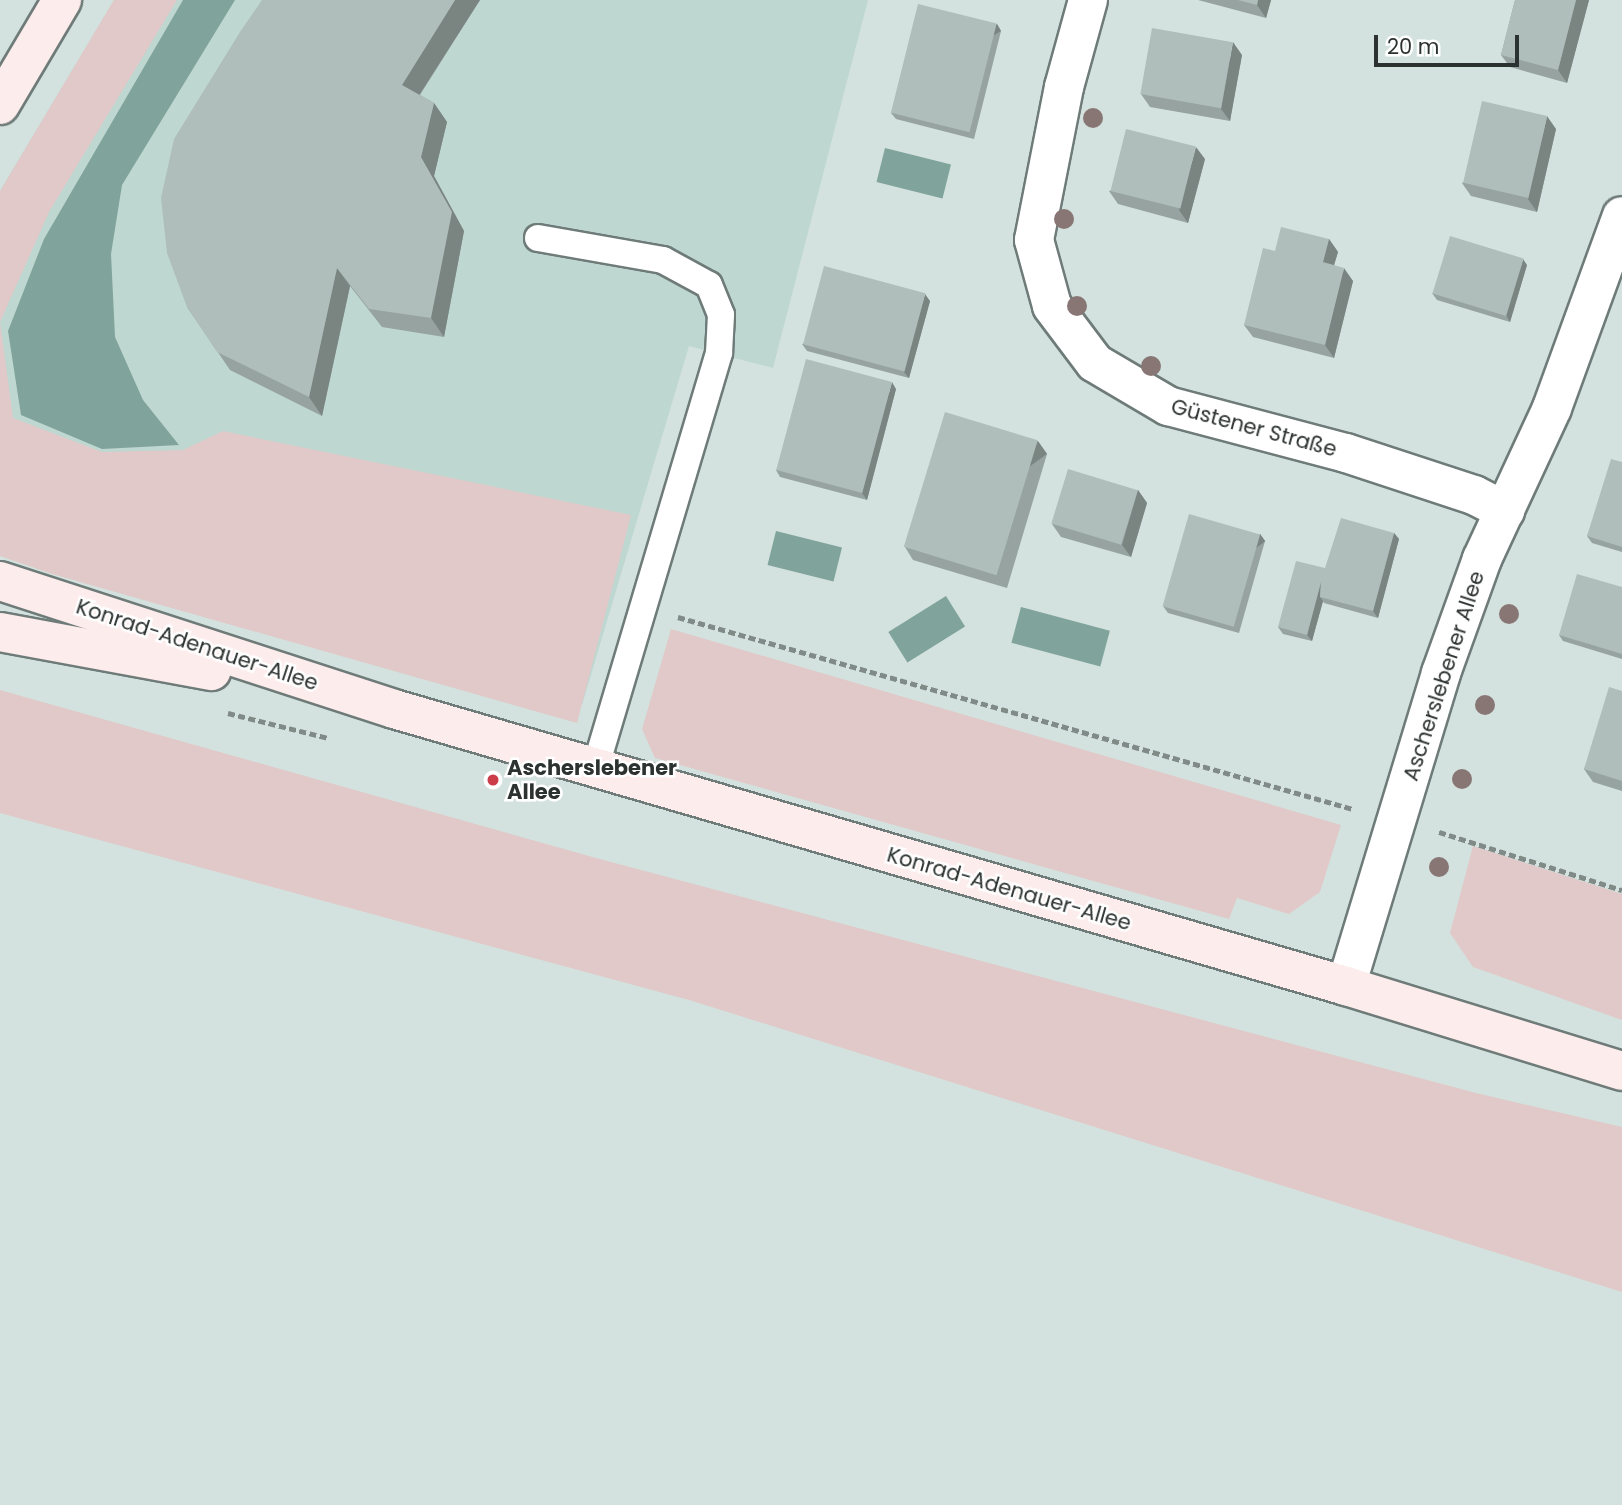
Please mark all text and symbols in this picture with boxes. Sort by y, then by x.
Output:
scale bar [1377,21,1522,65]
text: 20 m [1387,32,1440,61]
street label: Güstener Straße [1168,394,1340,462]
street label: Ascherslebener Allee [1398,568,1490,784]
street label: Konrad-Adenauer-Allee [73,594,321,696]
place label: Ascherslebener Allee [507,755,677,805]
marker: Ascherslebener Allee [485,772,501,788]
street label: Konrad-Adenauer-Allee [884,842,1134,936]

